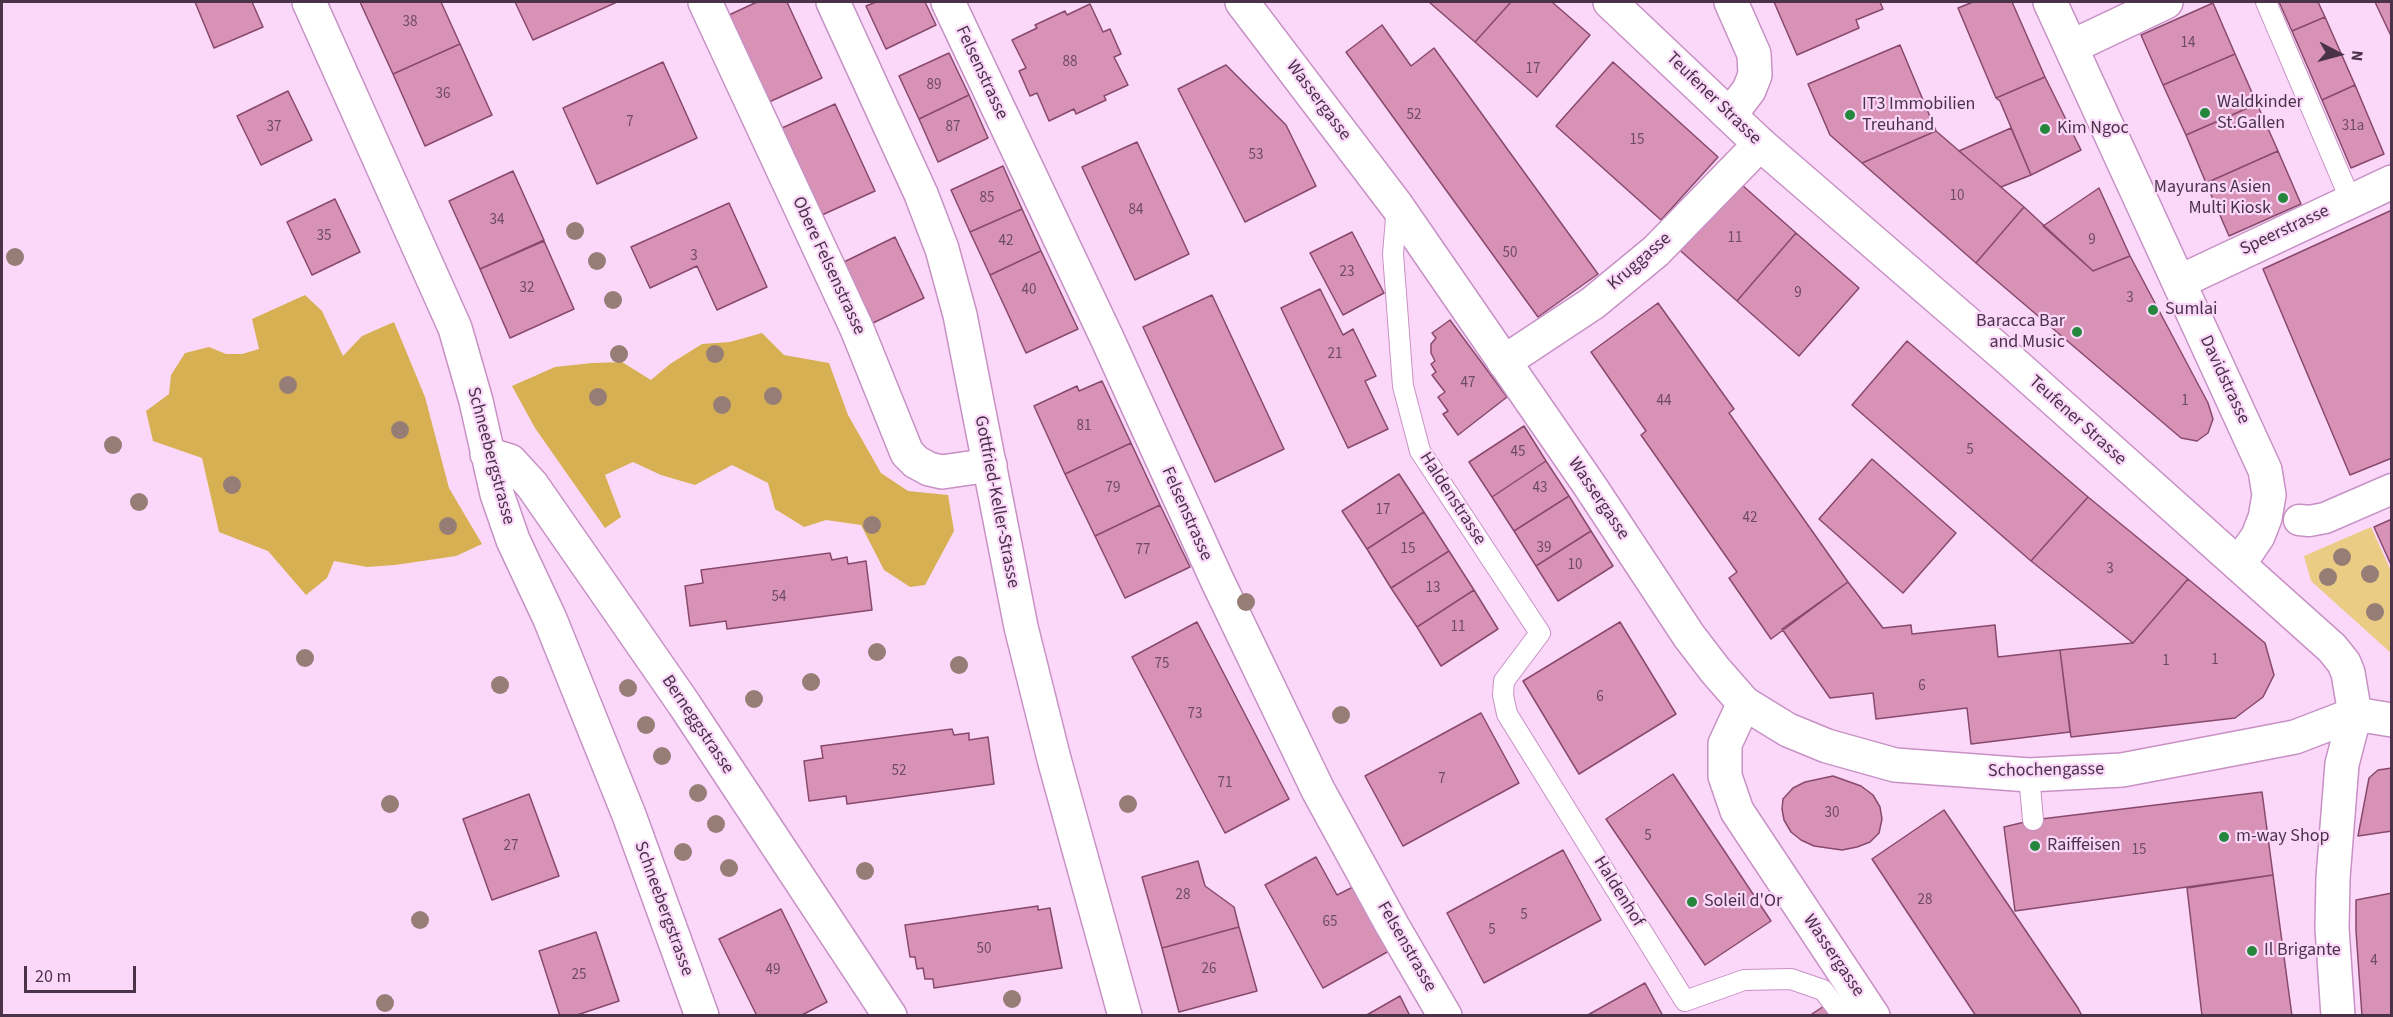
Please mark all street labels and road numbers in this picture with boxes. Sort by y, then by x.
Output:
street label: Felsenstrasse [950,23,1012,123]
street label: Teufener Strasse [1661,48,1765,150]
street label: Wassergasse [1281,57,1355,145]
street label: Obere Felsenstrasse [786,193,870,339]
street label: Speerstrasse [2237,201,2333,261]
street label: Kruggasse [1604,228,1676,296]
street label: Davidstrasse [2194,332,2254,428]
street label: Teufener Strasse [2024,371,2130,471]
street label: Schneebergstrasse [461,385,519,527]
street label: Gottfried-Keller-Strasse [969,414,1023,590]
street label: Haldenstrasse [1414,449,1490,549]
street label: Wassergasse [1563,454,1633,544]
street label: Felsenstrasse [1156,464,1216,564]
street label: Berneggstrasse [656,671,738,779]
street label: Schochengasse [1988,759,2104,783]
street label: Schneebergstrasse [629,839,697,979]
street label: Haldenhof [1588,853,1648,931]
street label: Felsenstrasse [1371,898,1441,996]
street label: Wassergasse [1798,911,1868,1001]

